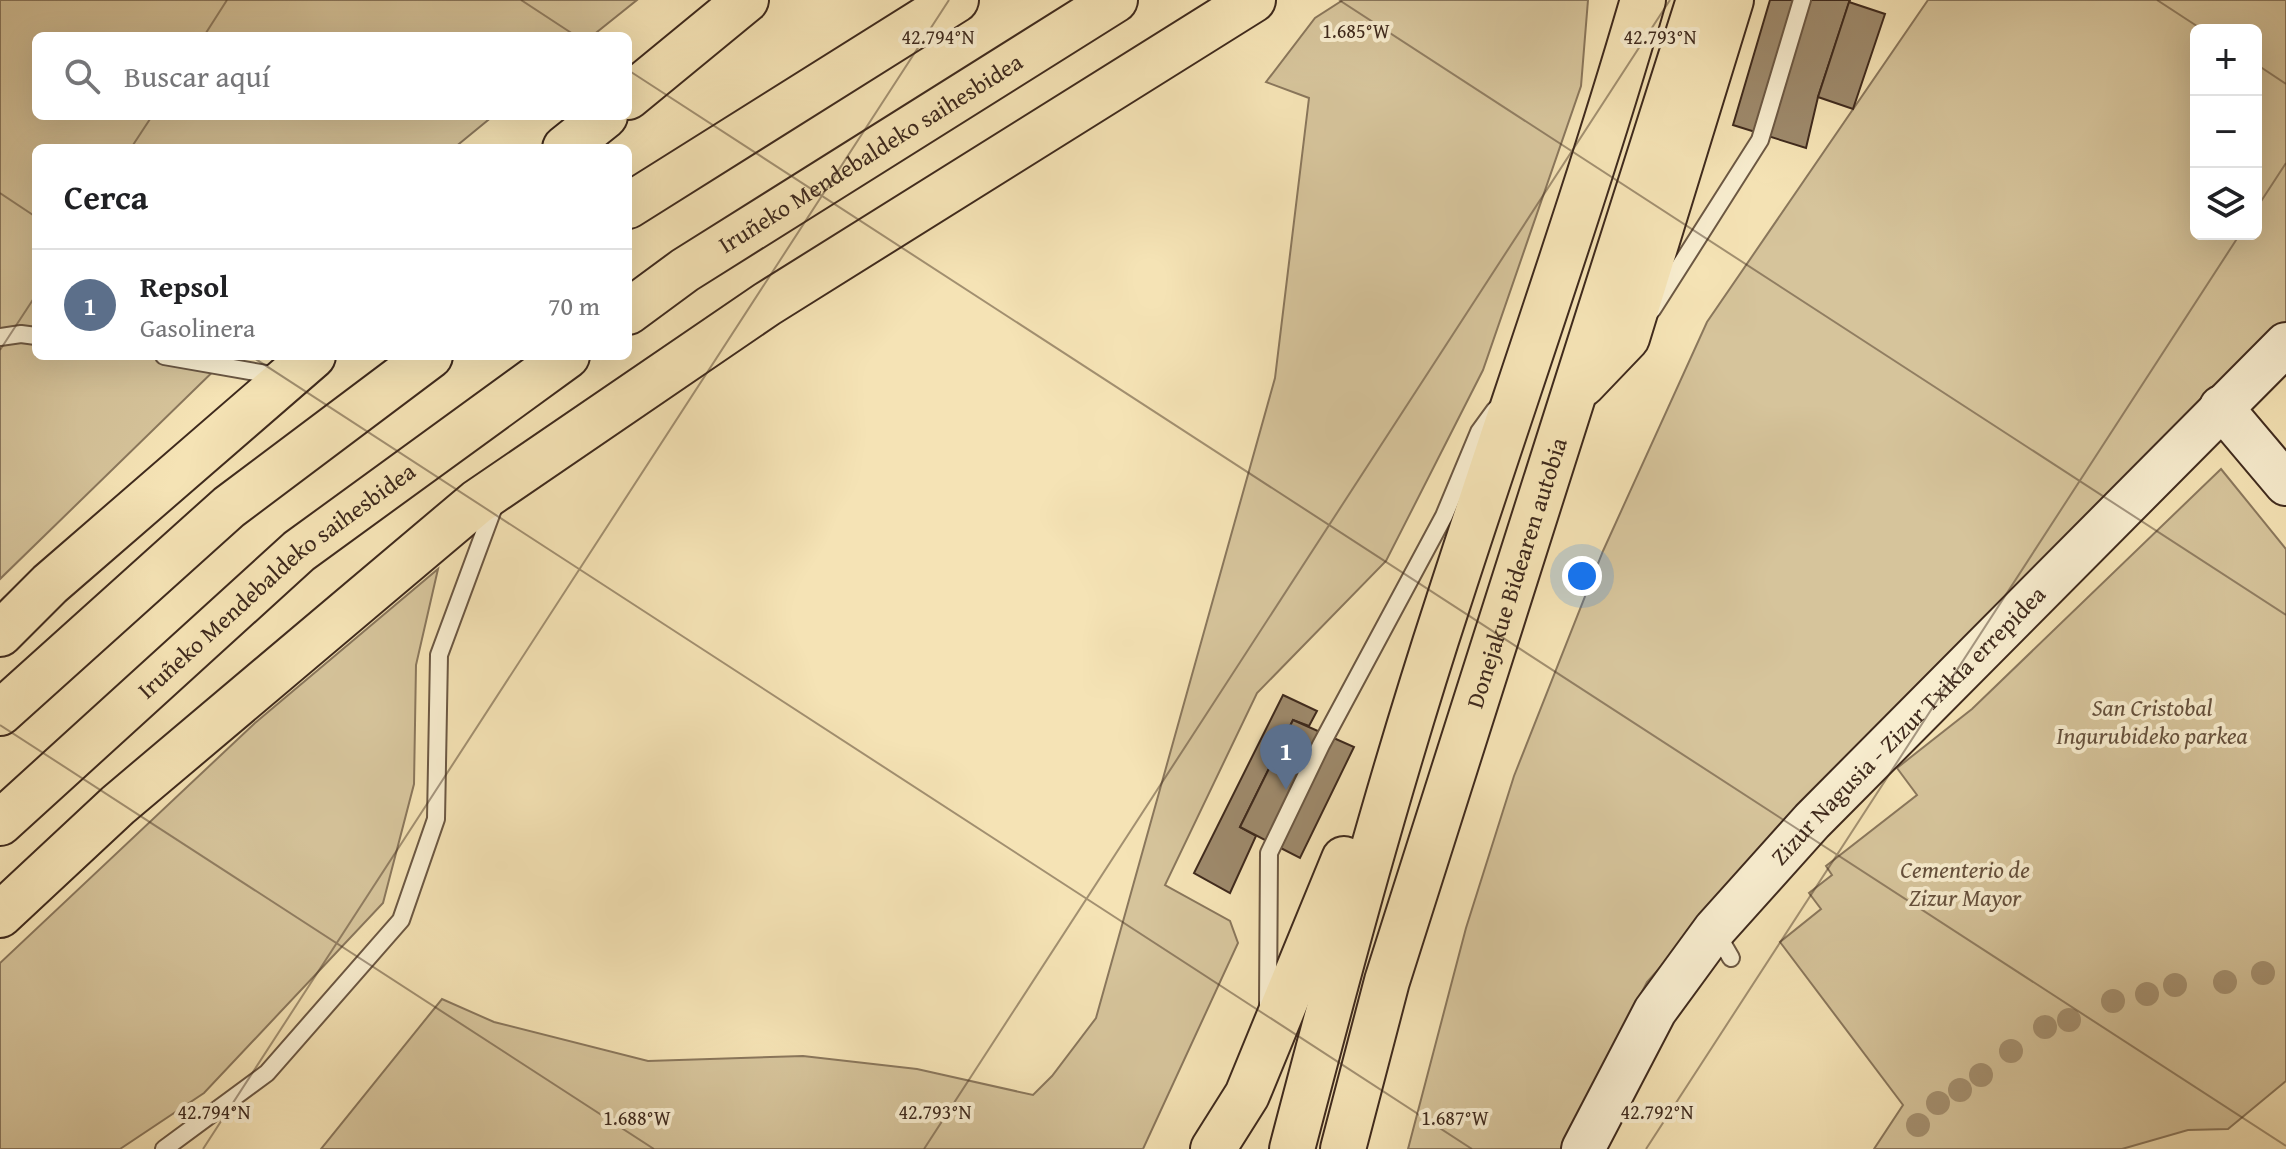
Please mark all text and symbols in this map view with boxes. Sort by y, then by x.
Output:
text: 1.685°W [1322,16,1390,45]
text: 42.794°N [901,22,975,51]
text: 42.793°N [1623,22,1697,51]
map controls [2190,24,2262,240]
button: + [2190,24,2262,96]
search box [32,32,632,120]
street label: Iruñeko Mendebaldeko saihesbidea [712,44,1030,262]
icon: search [60,54,104,98]
text: Buscar aquí [124,54,270,98]
button: − [2190,96,2262,168]
button: layers [2190,168,2262,240]
text: Cerca [64,172,148,221]
text: Repsol [140,264,229,308]
text: 1 [83,286,97,325]
text: 70 m [548,286,600,325]
text: Gasolinera [140,308,255,347]
street label: Donejakue Bidearen autobia [1457,432,1576,712]
street label: Iruñeko Mendebaldeko saihesbidea [129,453,423,707]
your location [1562,556,1602,596]
street label: Zizur Nagusia - Zizur Txikia errepidea [1762,577,2054,873]
park label: San Cristobal Ingurubideko parkea [2056,690,2248,753]
pin: 1 [1260,724,1312,790]
park label: Cementerio de Zizur Mayor [1900,852,2030,915]
text: 42.794°N [177,1097,251,1126]
text: 42.793°N [898,1097,972,1126]
text: 42.792°N [1620,1097,1694,1126]
text: 1.688°W [603,1103,671,1132]
text: 1.687°W [1421,1103,1489,1132]

